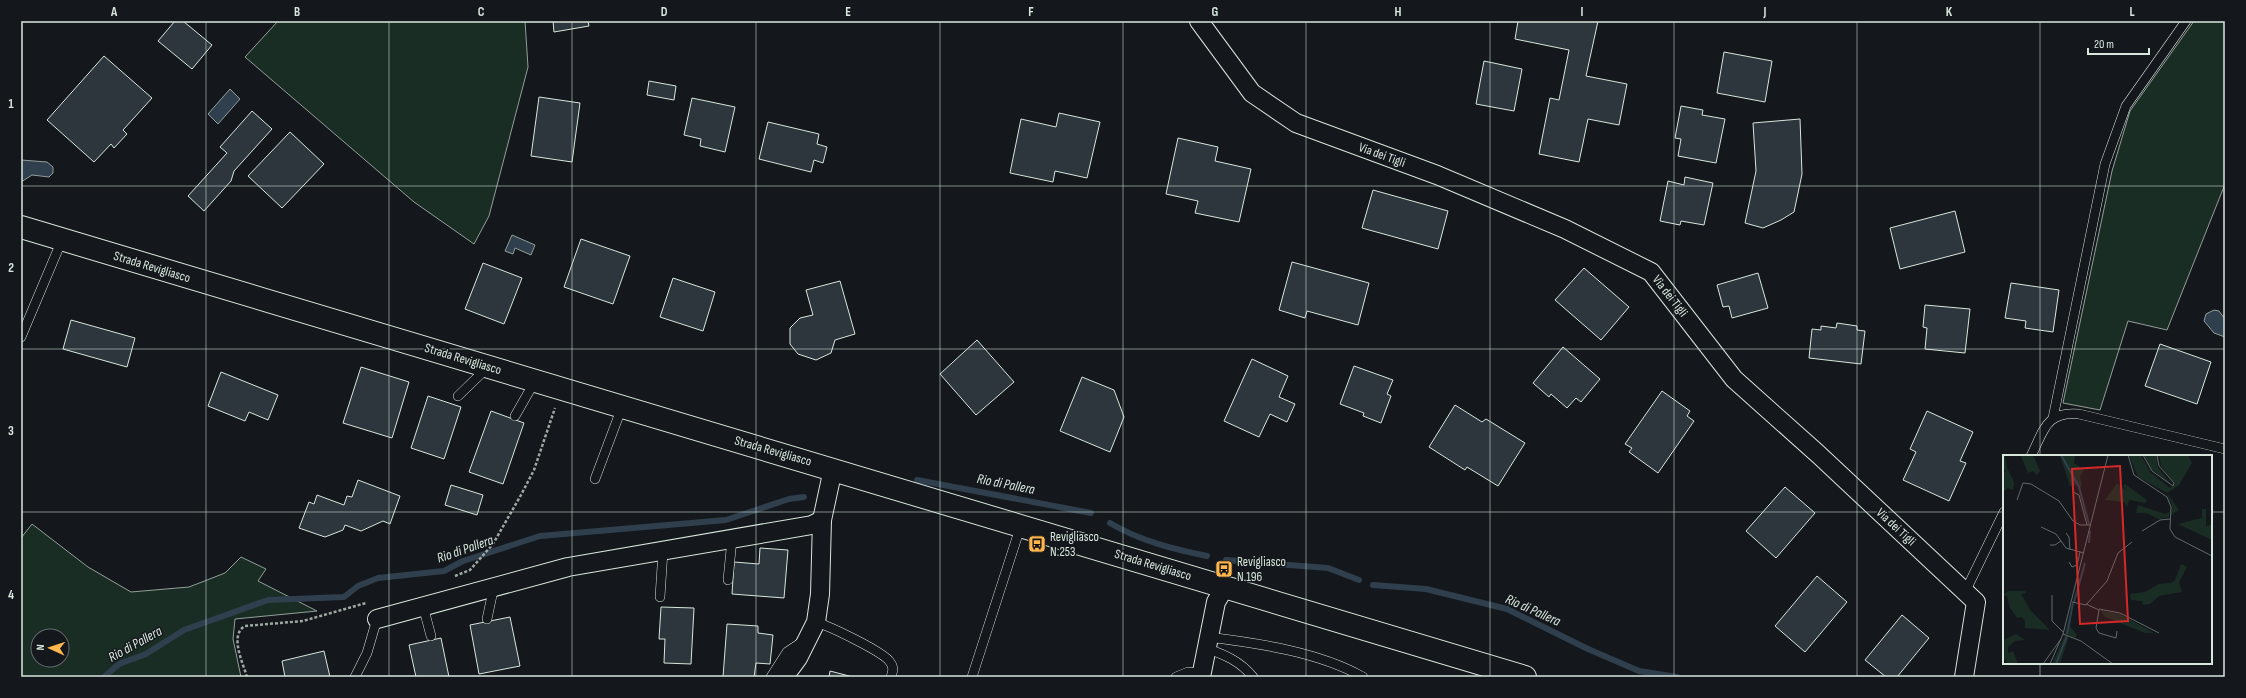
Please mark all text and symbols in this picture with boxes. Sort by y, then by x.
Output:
text: A [110,4,118,20]
text: B [294,4,300,20]
text: C [478,4,485,20]
text: D [661,4,668,20]
text: E [845,4,851,20]
text: F [1028,4,1034,20]
text: G [1212,4,1219,20]
text: H [1395,4,1402,20]
text: I [1581,4,1584,20]
text: J [1763,4,1767,20]
text: K [1946,4,1953,20]
text: L [2129,4,2135,20]
scale bar [2088,30,2149,56]
text: 20 m [2094,37,2114,52]
text: 1 [8,96,14,112]
street label: Via dei Tigli [1356,139,1408,171]
street label: Strada Revigliasco [112,248,192,286]
text: 2 [8,260,14,276]
street label: Via dei Tigli [1649,272,1691,320]
street label: Strada Revigliasco [423,340,503,378]
text: 3 [8,423,14,439]
street label: Strada Revigliasco [733,432,813,470]
inset map [2003,455,2212,664]
water label: Rio di Pallera [976,470,1037,498]
street label: Via dei Tigli [1873,505,1919,549]
place label: Revigliasco N.253 [1050,529,1099,560]
water label: Rio di Pallera [434,531,496,567]
bus stop icon: Revigliasco N.253 [1027,534,1047,554]
street label: Strada Revigliasco [1113,546,1193,584]
place label: Revigliasco N.196 [1237,554,1286,585]
bus stop icon: Revigliasco N.196 [1214,559,1234,579]
text: 4 [8,587,14,603]
water label: Rio di Pallera [1503,590,1564,630]
water label: Rio di Pallera [105,622,165,666]
north arrow [30,628,70,668]
text: N [34,644,47,651]

